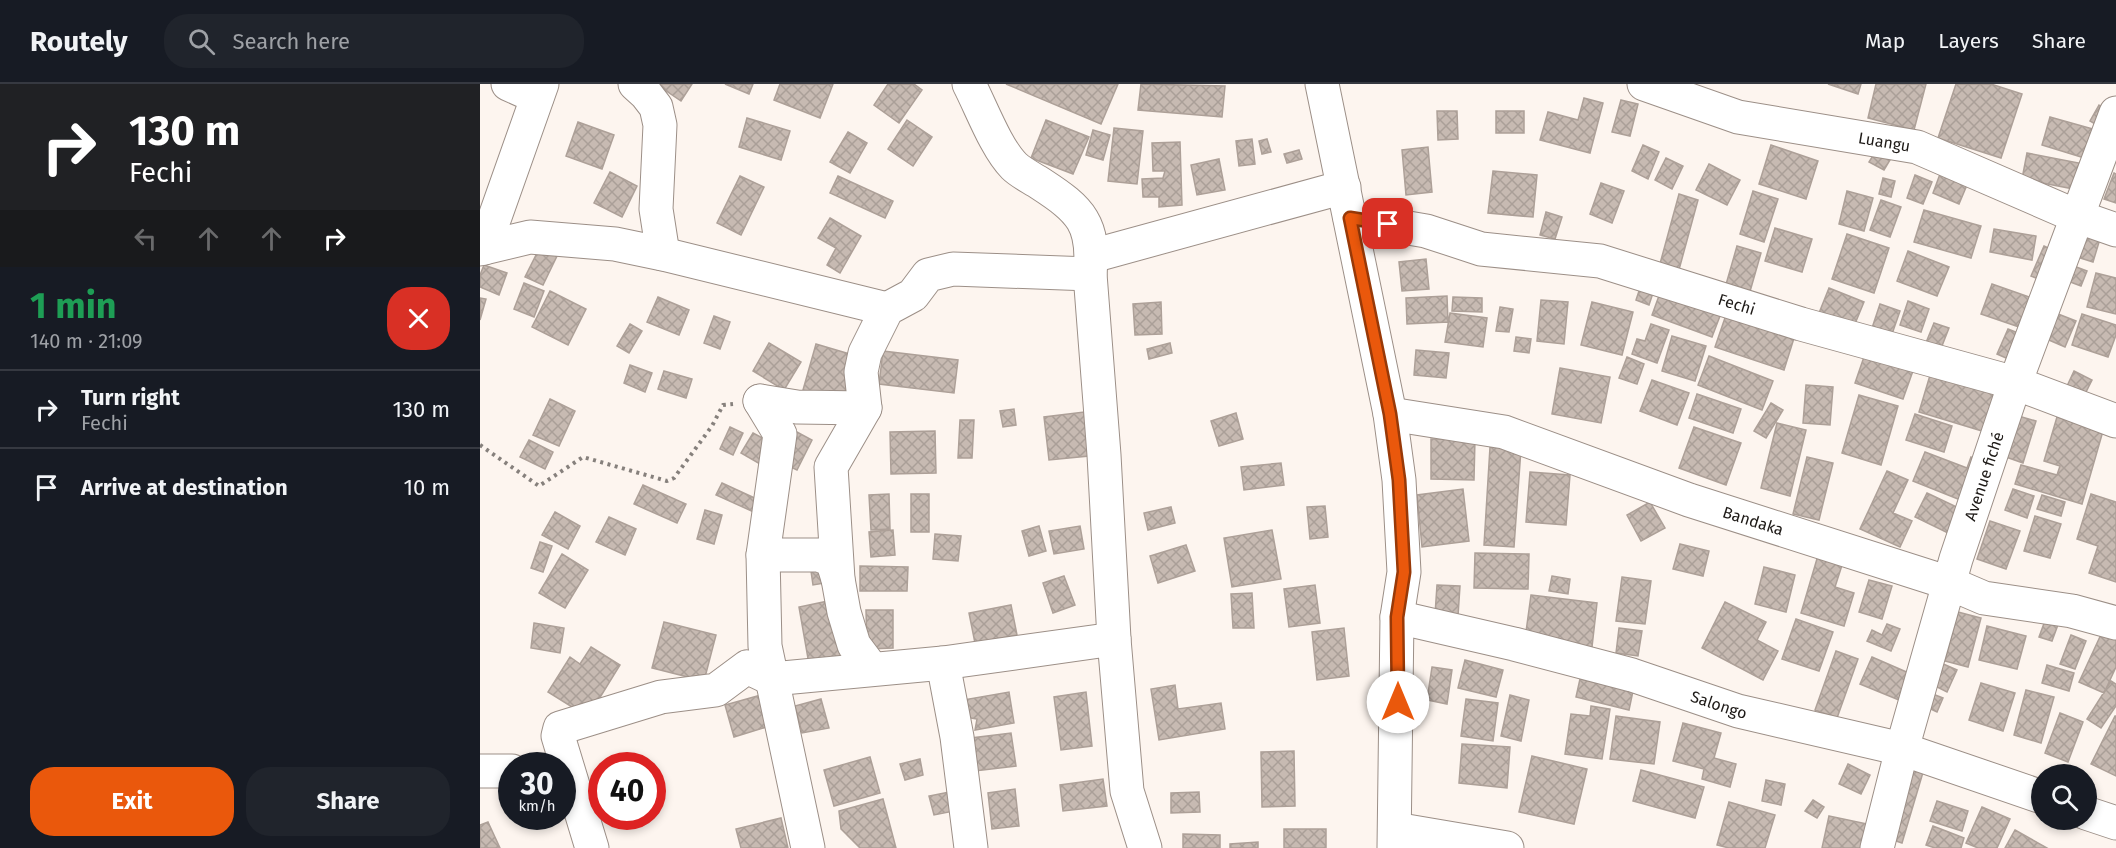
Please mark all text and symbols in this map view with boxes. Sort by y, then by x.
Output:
search box [164,14,584,68]
text: Routely [30,25,128,58]
icon: search [185,25,218,58]
text: Search here [233,28,350,55]
text: Map [1865,28,1905,54]
text: Layers [1938,28,1999,54]
text: Share [2032,28,2086,54]
text: 130 m [129,106,240,156]
icon: right [30,108,108,186]
street label: Luangu [1857,128,1912,156]
text: Fechi [129,157,192,189]
pin [1362,198,1413,249]
icon: arrive [1371,207,1404,240]
icon: left [129,222,162,255]
icon: ahead [192,222,225,255]
icon: ahead [255,222,288,255]
icon: right [318,222,351,255]
text: 1 min [30,284,117,328]
button: close [387,287,450,350]
street label: Fechi [1716,290,1757,319]
text: 140 m · 21:09 [30,329,143,353]
text: Turn right [81,384,180,411]
icon: right [30,393,63,426]
text: 130 m [393,396,450,423]
text: Fechi [81,411,128,435]
street label: Avenue fiché [1961,430,2008,523]
icon: arrive [30,471,63,504]
text: Arrive at destination [81,474,288,501]
text: 10 m [404,474,450,501]
street label: Bandaka [1720,502,1786,540]
position arrow [1366,670,1430,734]
street label: Salongo [1688,687,1749,723]
speed limit sign: 40 [588,752,666,830]
map controls [2031,764,2097,830]
button: search [2031,764,2097,830]
text: 30 [520,766,554,802]
button: Exit [30,767,234,836]
button: Share [246,767,450,836]
text: km/h [518,797,556,815]

